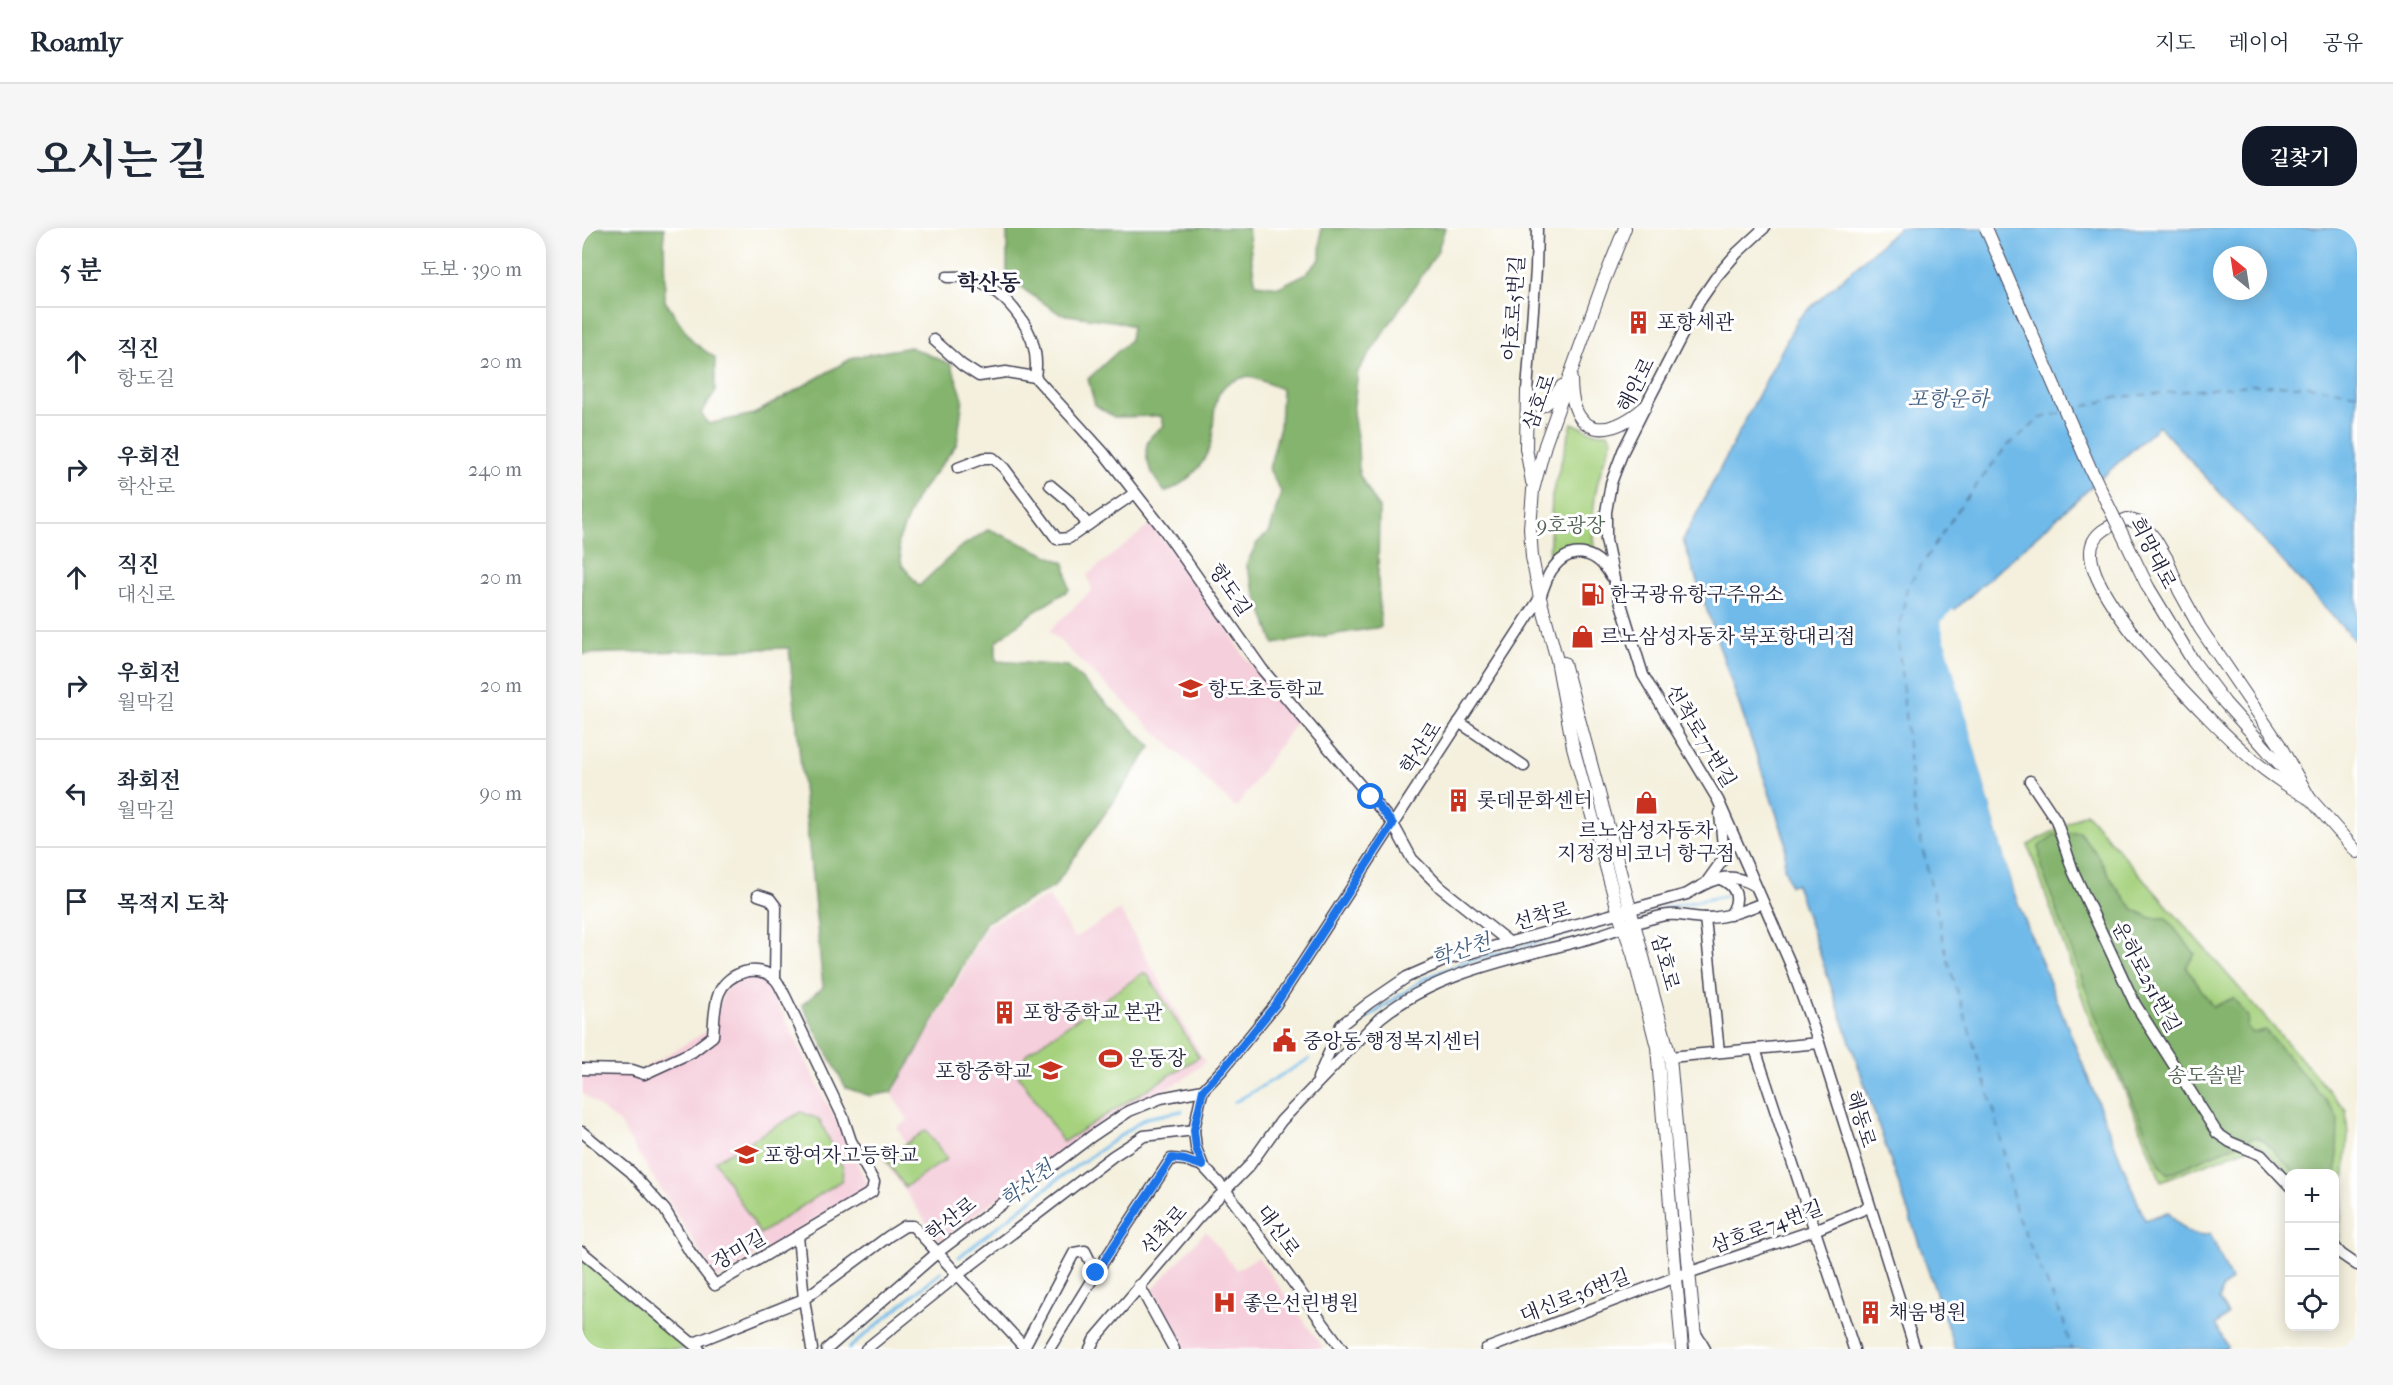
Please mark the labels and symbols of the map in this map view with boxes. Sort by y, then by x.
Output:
north arrow [2213,246,2267,300]
street label: 아호로5번길 [1499,255,1529,361]
district label: 학산동 [957,270,1021,296]
building icon: 포항세관 [1626,309,1652,335]
place label: 포항세관 [1657,311,1735,334]
street label: 해안로 [1613,354,1659,416]
street label: 삼호로 [1518,371,1560,433]
water label: 포항운하 [1907,387,1991,411]
street label: 희망대로 [2125,513,2181,593]
park label: 9호광장 [1537,514,1606,537]
street label: 항도길 [1204,560,1256,620]
fuel station icon: 한국광유항구주유소 [1579,581,1605,607]
place label: 한국광유항구주유소 [1610,583,1784,606]
shop icon: 르노삼성자동차 북포항대리점 [1569,623,1595,649]
place label: 르노삼성자동차 북포항대리점 [1600,625,1855,648]
school or university icon: 항도초등학교 [1177,676,1203,702]
place label: 항도초등학교 [1208,678,1325,701]
street label: 선착로77번길 [1661,680,1741,792]
street label: 학산로 [1396,717,1446,779]
route start [1357,783,1383,809]
building icon: 롯데문화센터 [1446,787,1472,813]
place label: 롯데문화센터 [1477,789,1593,812]
shop icon: 르노삼성자동차 지정정비코너 항구점 [1633,789,1659,815]
place label: 르노삼성자동차 지정정비코너 항구점 [1557,819,1735,865]
street label: 선착로 [1511,897,1573,935]
street label: 운하로251번길 [2107,917,2185,1037]
water label: 학산천 [1428,929,1495,971]
street label: 삼호로 [1646,931,1684,993]
building icon: 포항중학교 본관 [992,999,1018,1025]
place label: 포항중학교 본관 [1023,1001,1163,1024]
public building icon: 중앙동 행정복지센터 [1272,1028,1298,1054]
place label: 중앙동 행정복지센터 [1303,1030,1481,1053]
sports icon: 운동장 [1097,1045,1123,1071]
place label: 운동장 [1128,1047,1187,1070]
school or university icon: 포항중학교 [1037,1058,1063,1084]
place label: 포항중학교 [935,1060,1033,1083]
park label: 송도솔밭 [2167,1064,2245,1087]
street label: 해동로 [1842,1088,1880,1150]
school or university icon: 포항여자고등학교 [733,1142,759,1168]
place label: 포항여자고등학교 [764,1144,919,1167]
water label: 학산천 [996,1155,1060,1212]
street label: 학산로 [921,1192,981,1246]
street label: 삼호로74번길 [1708,1196,1826,1258]
street label: 선착로 [1136,1201,1192,1259]
street label: 대신로 [1252,1201,1304,1261]
street label: 장미길 [708,1226,770,1274]
route end [1082,1259,1108,1285]
street label: 대신로36번길 [1517,1265,1633,1327]
hospital icon: 좋은선린병원 [1212,1290,1238,1316]
place label: 좋은선린병원 [1243,1292,1359,1315]
building icon: 채움병원 [1858,1299,1884,1325]
place label: 채움병원 [1889,1301,1966,1324]

